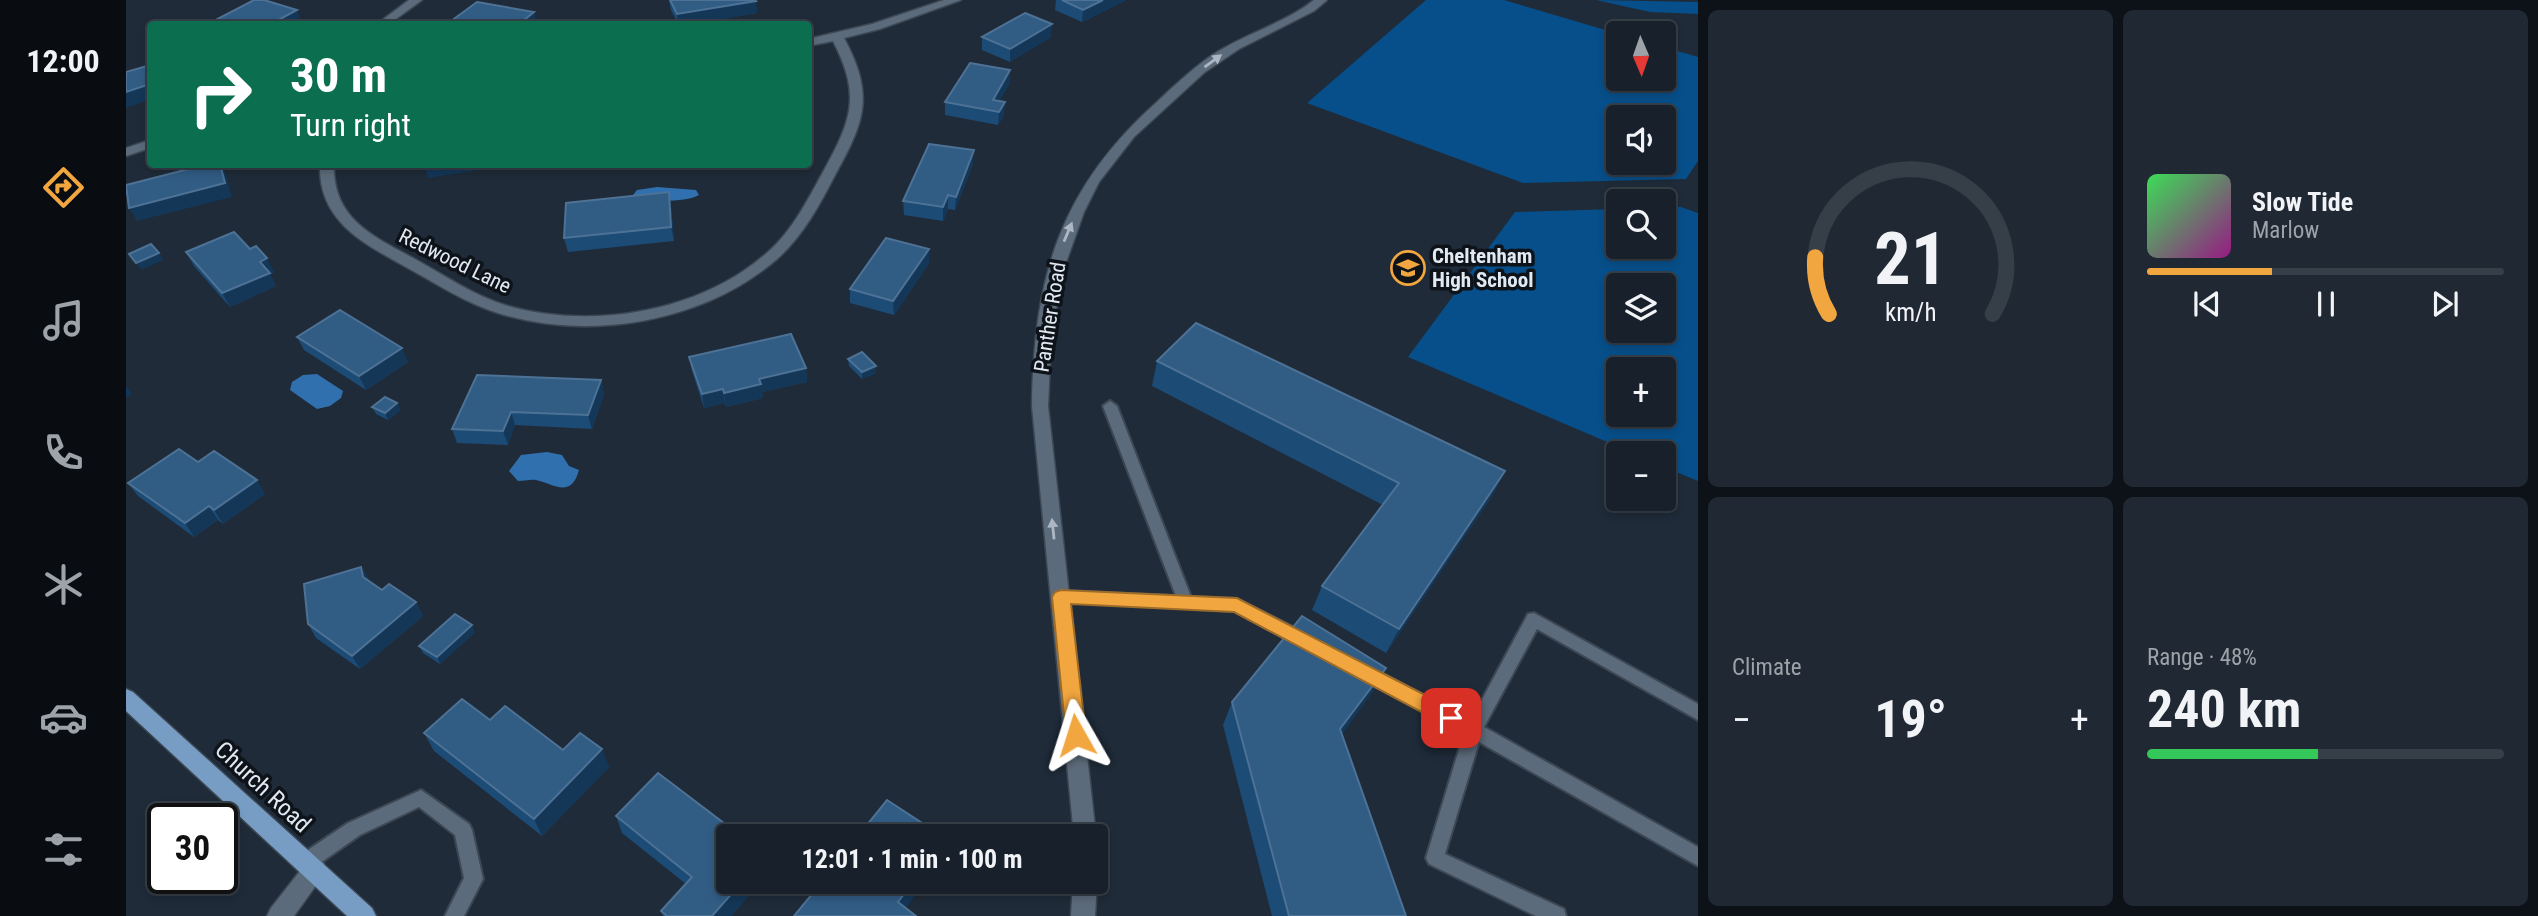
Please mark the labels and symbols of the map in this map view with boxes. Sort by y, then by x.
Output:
north arrow [1606,21,1676,91]
one-way arrow [1204,54,1222,68]
one-way arrow [1063,222,1074,243]
street label: Redwood Lane [395,224,515,298]
place label: Cheltenham High School [1432,244,1533,292]
school or university icon: Cheltenham High School [1389,249,1427,287]
street label: Panther Road [1029,260,1071,374]
one-way arrow [1048,518,1059,540]
pin [1421,688,1481,748]
position arrow [1039,698,1113,772]
street label: Church Road [209,736,317,838]
speed limit sign: 30 [147,803,238,894]

